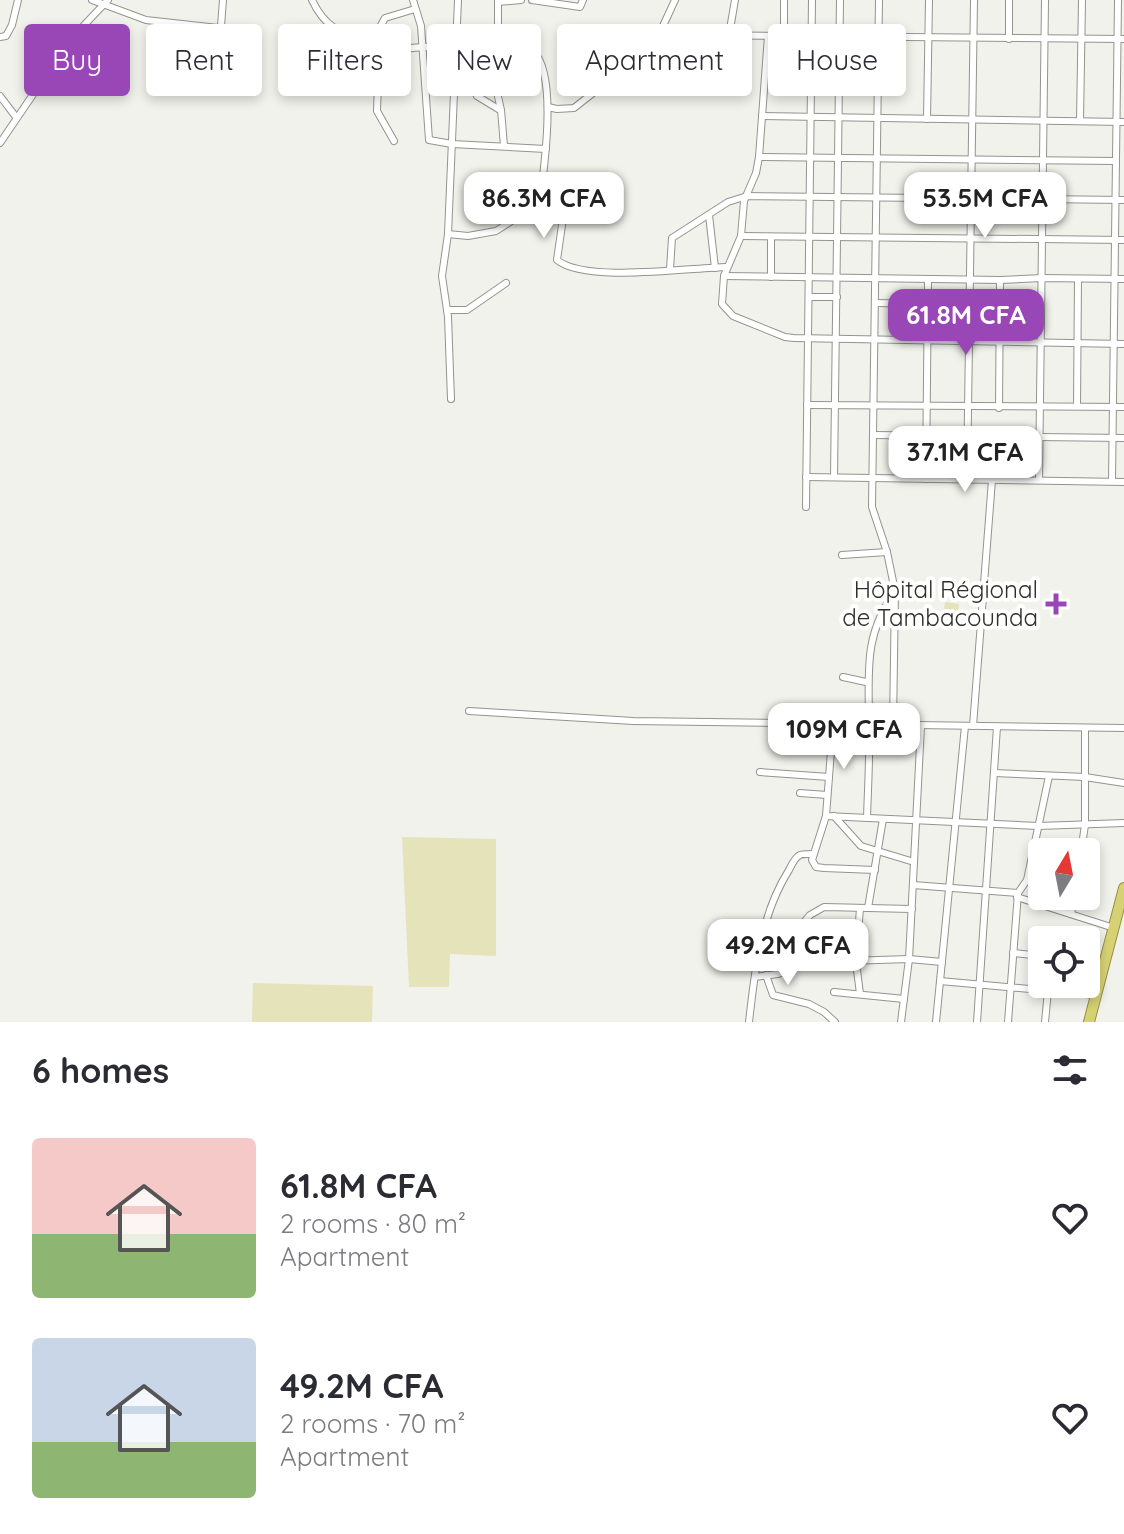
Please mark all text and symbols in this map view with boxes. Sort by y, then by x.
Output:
chip: Buy [24,24,130,96]
chip: Rent [146,24,262,96]
chip: Filters [278,24,411,96]
chip: New [427,24,541,96]
chip: Apartment [557,24,752,96]
chip: House [768,24,906,96]
pin: 86.3M CFA [452,172,636,240]
pin: 53.5M CFA [893,172,1077,240]
text: 86.3M CFA [482,181,606,214]
text: 53.5M CFA [922,181,1048,214]
pin: 61.8M CFA [874,289,1058,357]
text: 61.8M CFA [906,298,1026,331]
pin: 37.1M CFA [873,426,1057,494]
text: 37.1M CFA [907,435,1023,468]
place label: Hôpital Régional de Tambacounda [842,574,1038,632]
marker: Hôpital Régional de Tambacounda [1045,593,1067,615]
pin: 109M CFA [761,703,927,771]
text: 109M CFA [786,712,902,745]
north arrow [1028,838,1100,910]
map controls [1028,838,1100,998]
pin: 49.2M CFA [696,919,880,987]
button: locate [1028,926,1100,998]
text: 49.2M CFA [725,928,851,961]
icon: filters [1048,1048,1092,1092]
text: 6 homes [32,1049,169,1092]
text: 61.8M CFA [280,1164,437,1207]
icon: home [96,1170,192,1266]
icon: heart [1048,1196,1092,1240]
text: 2 rooms · 80 m² [280,1207,466,1240]
text: Apartment [280,1240,409,1273]
text: 49.2M CFA [280,1364,444,1407]
icon: home [96,1370,192,1466]
icon: heart [1048,1396,1092,1440]
text: 2 rooms · 70 m² [280,1407,465,1440]
text: Apartment [280,1440,409,1473]

